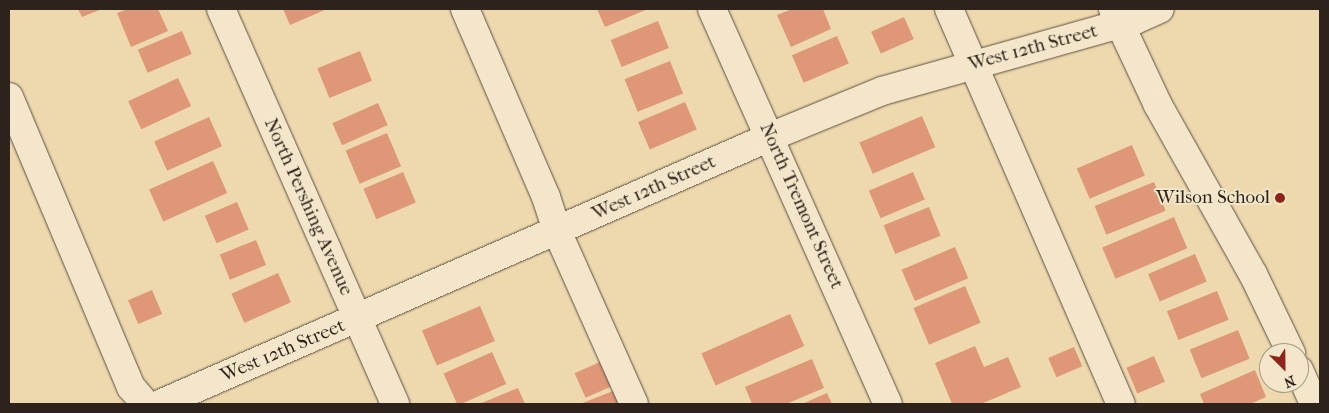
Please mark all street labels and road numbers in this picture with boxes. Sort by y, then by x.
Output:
street label: West 12th Street [966,20,1100,76]
street label: North Pershing Avenue [259,115,357,299]
street label: North Tremont Street [754,119,848,293]
street label: West 12th Street [589,151,719,225]
street label: West 12th Street [217,315,349,387]

